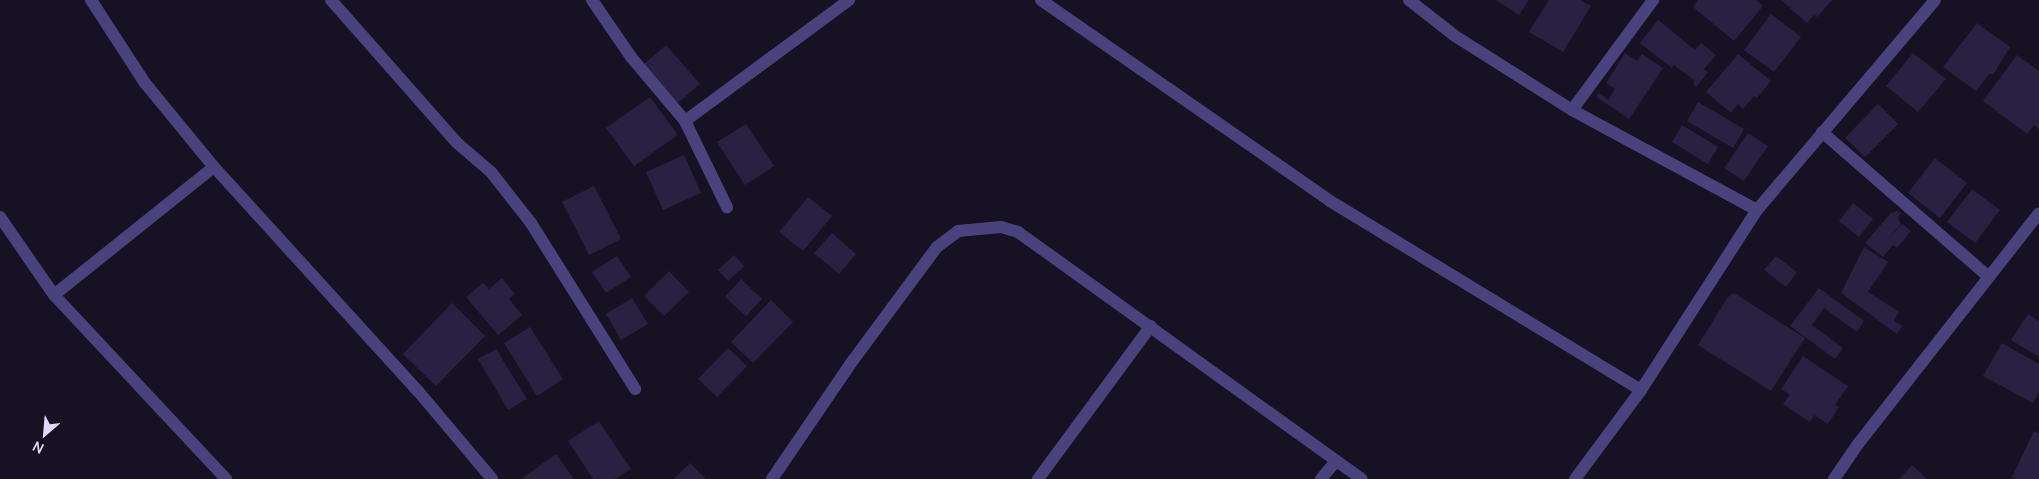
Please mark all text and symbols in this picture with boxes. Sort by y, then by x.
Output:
north arrow [20,409,70,459]
text: N [29,437,47,459]

